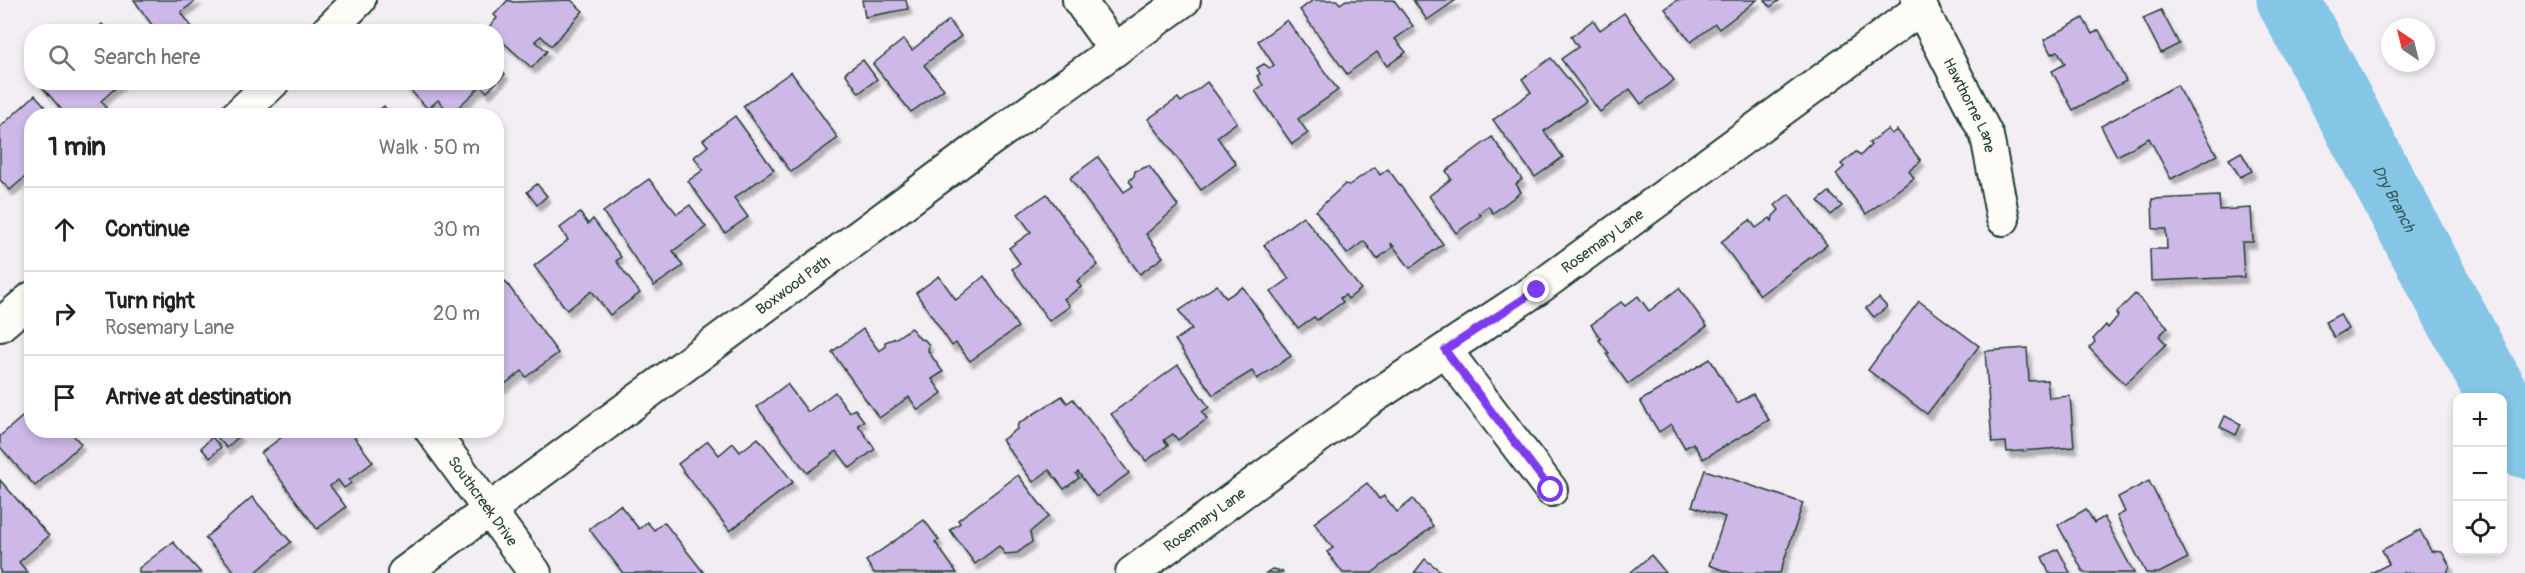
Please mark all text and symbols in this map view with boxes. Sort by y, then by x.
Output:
north arrow [2381,18,2435,72]
search box [24,24,504,90]
icon: search [45,41,78,74]
text: Search here [93,43,200,71]
street label: Hawthorne Lane [1939,55,2000,155]
text: 1 min [48,131,106,163]
text: Walk · 50 m [379,135,480,160]
water label: Dry Branch [2368,162,2420,237]
street label: Rosemary Lane [1558,204,1648,277]
icon: ahead [48,213,81,246]
text: Continue [105,215,189,243]
text: 30 m [433,217,480,242]
street label: Boxwood Path [752,251,834,319]
route end [1523,276,1549,302]
text: Turn right [105,287,195,315]
icon: right [48,297,81,330]
text: 20 m [433,301,480,326]
text: Rosemary Lane [105,315,234,340]
icon: arrive [48,381,81,414]
text: Arrive at destination [105,383,291,411]
map controls [2453,393,2507,555]
button: + [2453,393,2507,447]
button: − [2453,447,2507,501]
street label: Southcreek Drive [444,452,522,550]
route start [1537,476,1563,502]
street label: Rosemary Lane [1160,483,1250,556]
button: locate [2453,501,2507,555]

